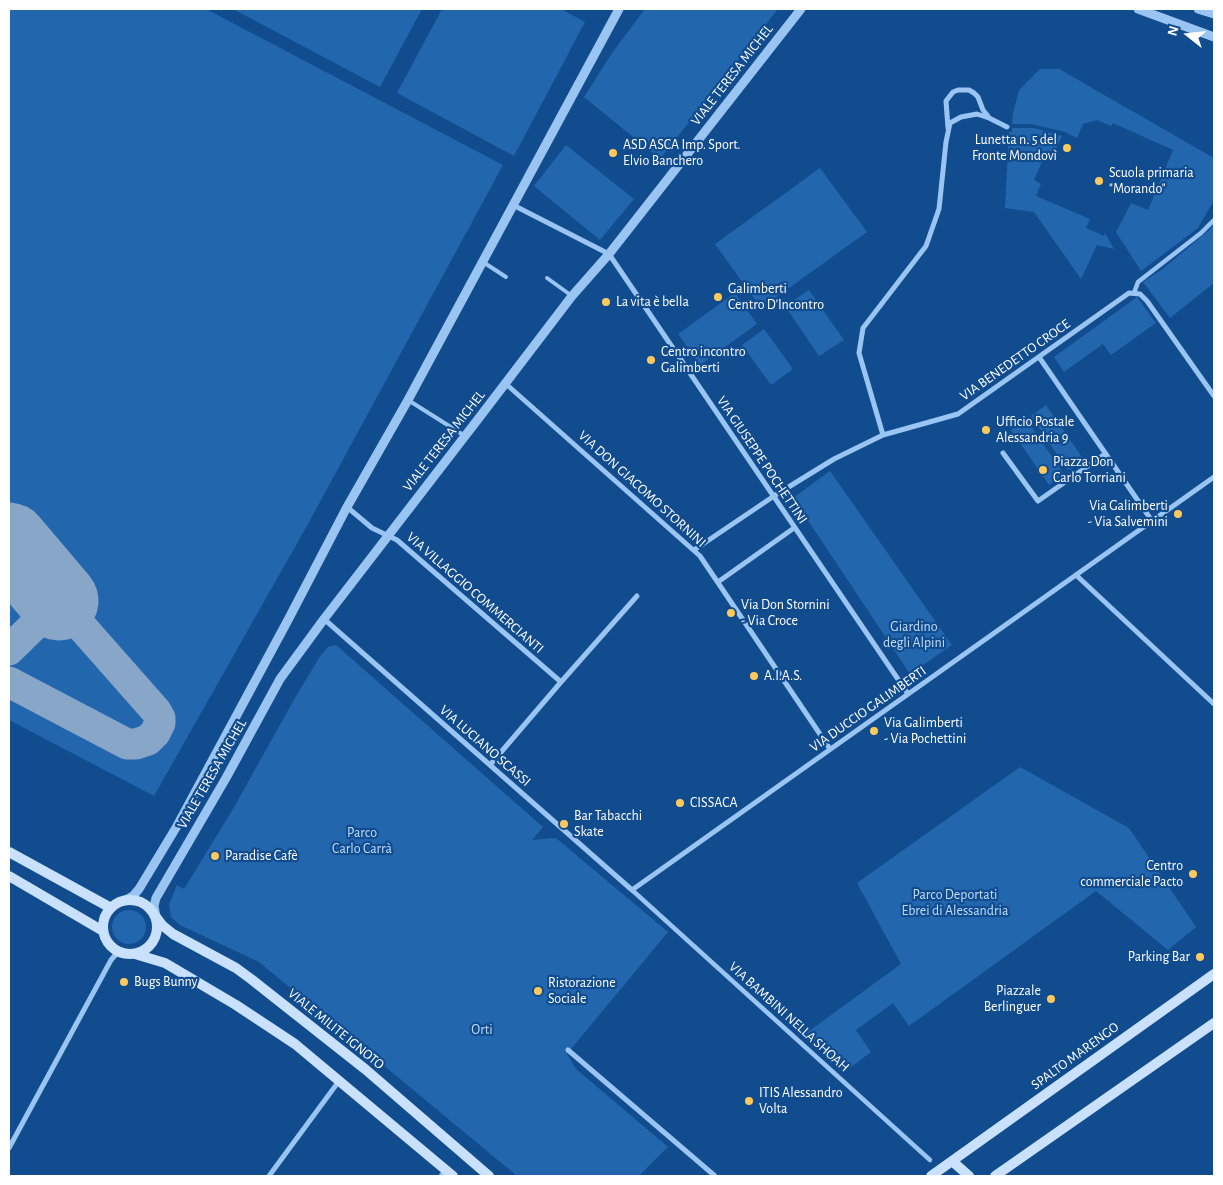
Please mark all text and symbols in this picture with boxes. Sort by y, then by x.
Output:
north arrow [1163,10,1213,60]
street label: VIALE TERESA MICHEL [687,21,777,129]
text: N [1166,24,1182,37]
place label: Lunetta n. 5 del Fronte Mondovì [972,132,1057,164]
place label: ASD ASCA Imp. Sport. Elvio Banchero [623,137,740,170]
marker: Lunetta n. 5 del Fronte Mondovì [1061,142,1073,154]
marker: ASD ASCA Imp. Sport. Elvio Banchero [607,147,619,159]
place label: Scuola primaria "Morando" [1109,165,1194,198]
marker: Scuola primaria "Morando" [1093,175,1105,187]
place label: Galimberti Centro D'Incontro [728,281,824,314]
marker: Galimberti Centro D'Incontro [712,291,724,303]
place label: La vita è bella [616,294,689,310]
marker: La vita è bella [600,296,612,308]
street label: VIA BENEDETTO CROCE [957,316,1073,404]
place label: Centro incontro Galimberti [661,344,746,377]
marker: Centro incontro Galimberti [645,354,657,366]
street label: VIALE TERESA MICHEL [399,387,489,495]
street label: VIA GIUSEPPE POCHETTINI [713,393,811,527]
place label: Ufficio Postale Alessandria 9 [996,414,1074,447]
marker: Ufficio Postale Alessandria 9 [980,424,992,436]
street label: VIA DON GIACOMO STORNINI [575,427,709,551]
place label: Piazza Don Carlo Torriani [1053,454,1126,487]
marker: Piazza Don Carlo Torriani [1037,464,1049,476]
place label: Via Galimberti - Via Salvemini [1088,498,1168,530]
marker: Via Galimberti - Via Salvemini [1172,508,1184,520]
street label: VIA VILLAGGIO COMMERCIANTI [403,529,547,657]
place label: Via Don Stornini - Via Croce [741,597,830,630]
marker: Via Don Stornini - Via Croce [725,607,737,619]
park label: Giardino degli Alpini [883,619,945,652]
street label: VIA DUCCIO GALIMBERTI [807,662,929,756]
place label: A.I.A.S. [764,668,802,684]
marker: A.I.A.S. [748,670,760,682]
street label: VIA LUCIANO SCASSI [436,702,534,790]
place label: Via Galimberti - Via Pochettini [884,715,966,748]
street label: VIALE TERESA MICHEL [174,716,250,832]
marker: Via Galimberti - Via Pochettini [868,725,880,737]
place label: CISSACA [690,795,738,811]
marker: CISSACA [674,797,686,809]
place label: Bar Tabacchi Skate [574,808,642,840]
marker: Bar Tabacchi Skate [558,818,570,830]
park label: Parco Carlo Carrà [332,825,392,858]
place label: Paradise Cafè [225,848,298,864]
marker: Paradise Cafè [209,850,221,862]
place label: Centro commerciale Pacto [1080,858,1183,890]
marker: Centro commerciale Pacto [1187,868,1199,880]
park label: Parco Deportati Ebrei di Alessandria [902,887,1008,920]
place label: Parking Bar [1128,949,1190,965]
marker: Parking Bar [1194,951,1206,963]
street label: VIA BAMBINI NELLA SHOAH [725,958,853,1076]
place label: Bugs Bunny [134,974,198,990]
place label: Ristorazione Sociale [548,975,616,1008]
marker: Bugs Bunny [118,976,130,988]
place label: Piazzale Berlinguer [984,983,1041,1016]
street label: VIALE MILITE IGNOTO [284,985,388,1073]
marker: Ristorazione Sociale [532,985,544,997]
marker: Piazzale Berlinguer [1045,993,1057,1005]
street label: SPALTO MARENGO [1028,1019,1122,1093]
park label: Orti [471,1022,493,1038]
place label: ITIS Alessandro Volta [759,1085,843,1118]
marker: ITIS Alessandro Volta [743,1095,755,1107]

